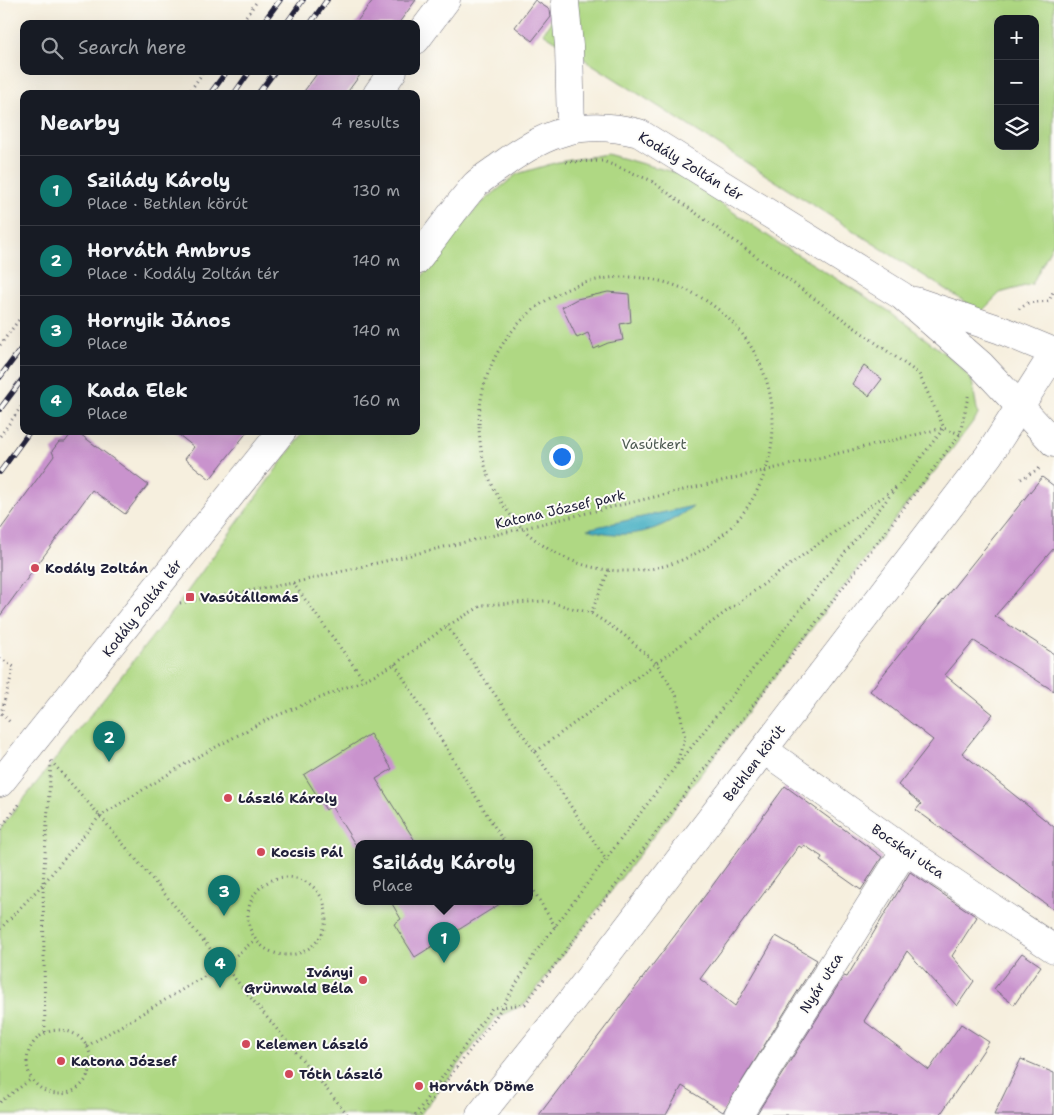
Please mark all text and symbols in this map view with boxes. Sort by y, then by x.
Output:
map controls [994,15,1039,150]
button: + [994,15,1039,60]
search box [20,20,420,75]
icon: search [38,34,66,62]
text: Search here [78,35,187,60]
button: − [994,60,1039,105]
button: layers [994,105,1039,150]
text: Nearby [40,109,120,137]
text: 4 results [331,112,400,133]
street label: Kodály Zoltán tér [635,128,747,205]
text: Szilády Károly [87,168,230,193]
text: 1 [52,180,60,201]
text: 130 m [353,180,400,201]
text: Place · Bethlen körút [87,193,248,214]
text: Horváth Ambrus [87,238,251,263]
text: 2 [50,250,62,271]
text: 140 m [353,250,400,271]
text: Place · Kodály Zoltán tér [87,263,280,284]
text: Hornyik János [87,308,231,333]
text: 3 [50,320,62,341]
text: 140 m [353,320,400,341]
text: Place [87,333,128,354]
text: Kada Elek [87,378,188,403]
text: 4 [50,390,62,411]
text: 160 m [353,390,400,411]
text: Place [87,403,128,424]
park label: Vasútkert [621,435,687,453]
your location [549,444,575,470]
street label: Katona József park [493,485,627,533]
street label: Kodály Zoltán tér [98,555,186,661]
place label: Kodály Zoltán [45,559,148,577]
marker: Kodály Zoltán [29,562,41,574]
place label: Vasútállomás [200,588,299,606]
marker: Vasútállomás [184,591,196,603]
pin: 2 [93,721,125,762]
street label: Bethlen körút [719,721,789,805]
place label: László Károly [238,789,337,807]
marker: László Károly [222,792,234,804]
street label: Bocskai utca [868,820,948,882]
popup [355,840,533,905]
place label: Kocsis Pál [271,843,343,861]
marker: Kocsis Pál [255,846,267,858]
text: Szilády Károly [372,850,516,875]
pin: 3 [208,875,240,916]
text: Place [372,875,413,896]
pin: 1 [428,922,460,963]
pin: 4 [204,947,236,988]
street label: Nyár utca [795,949,847,1016]
place label: Iványi Grünwald Béla [244,963,353,997]
marker: Iványi Grünwald Béla [357,974,369,986]
place label: Kelemen László [256,1035,368,1053]
marker: Kelemen László [240,1038,252,1050]
place label: Katona József [71,1052,177,1070]
marker: Katona József [55,1055,67,1067]
place label: Tóth László [299,1065,383,1083]
marker: Tóth László [283,1068,295,1080]
place label: Horváth Döme [429,1077,534,1095]
marker: Horváth Döme [413,1080,425,1092]

